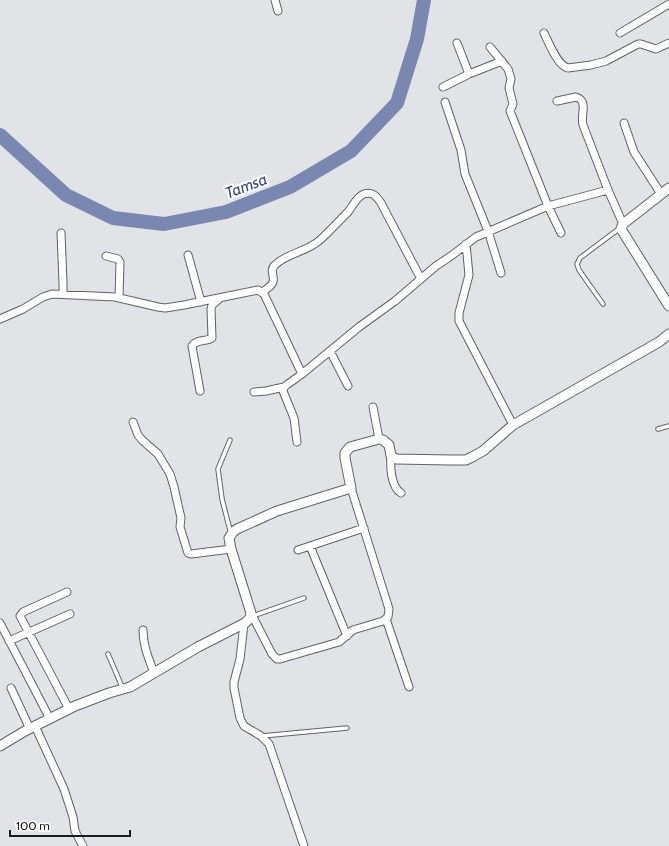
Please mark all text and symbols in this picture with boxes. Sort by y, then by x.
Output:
water label: Tamsa [222,169,270,203]
scale bar [10,812,130,838]
text: 100 m [16,818,50,833]

